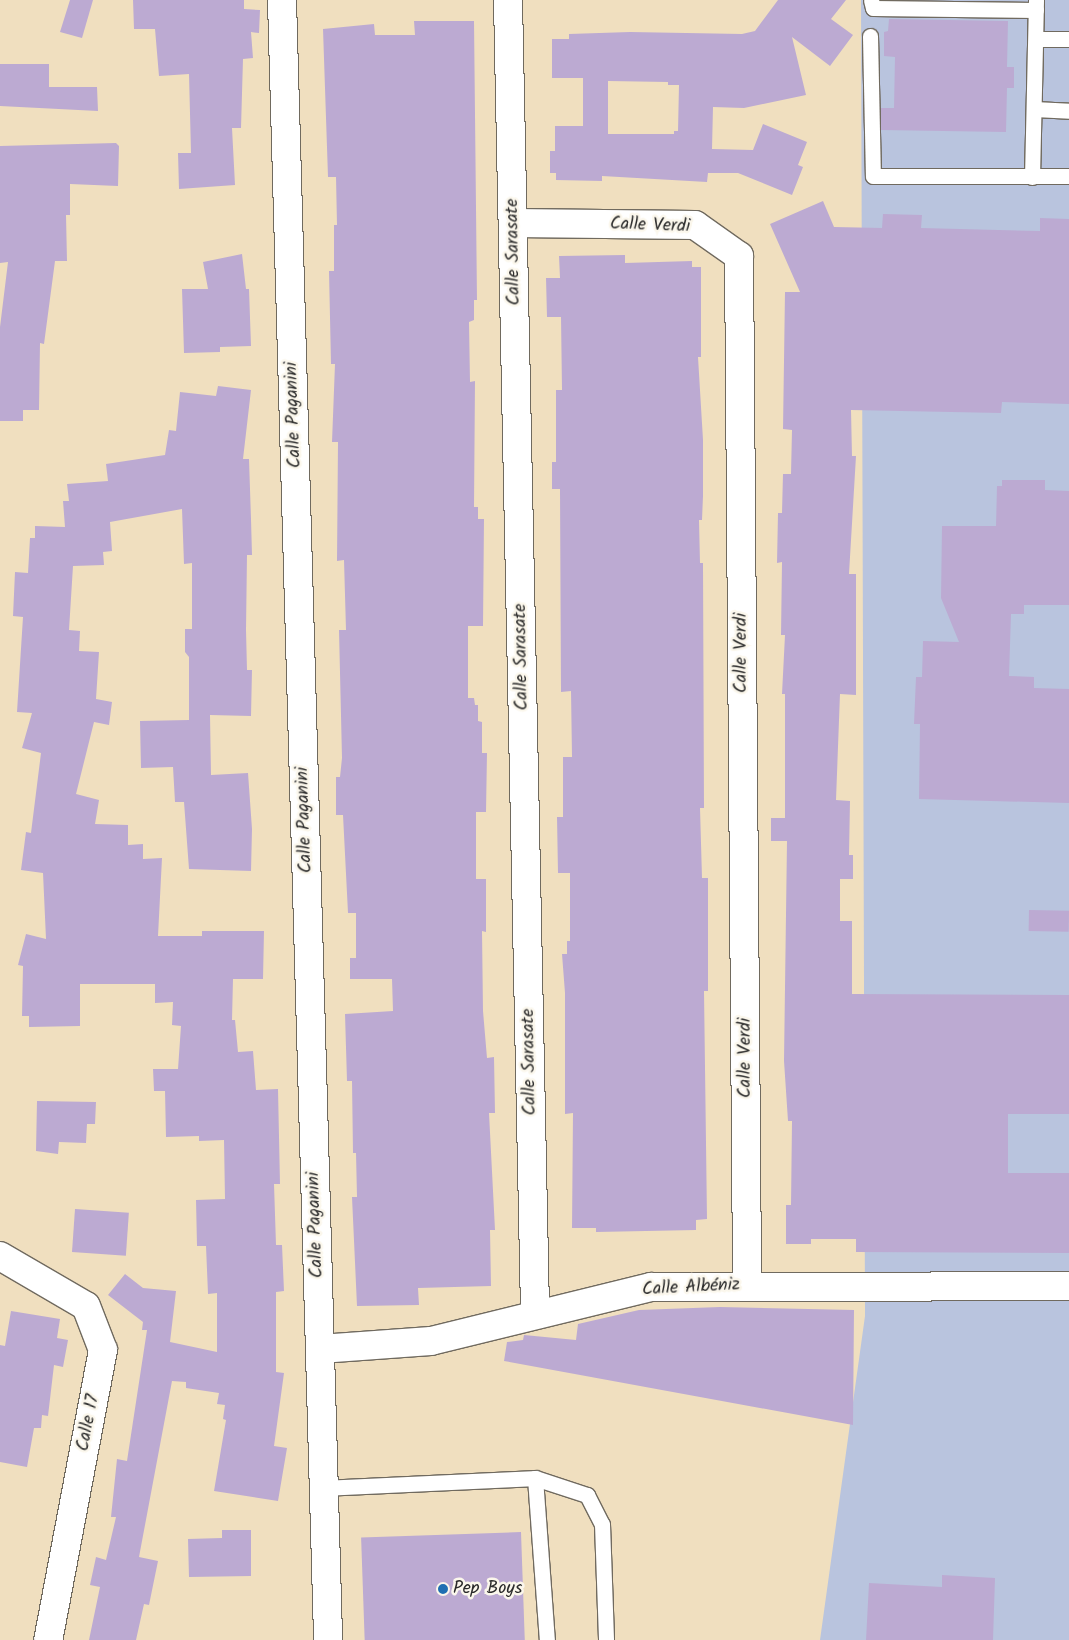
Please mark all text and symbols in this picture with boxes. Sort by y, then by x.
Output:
street label: Calle Sarasate [502,198,526,306]
street label: Calle Verdi [610,214,690,238]
street label: Calle Paganini [281,361,307,469]
street label: Calle Sarasate [510,603,534,711]
street label: Calle Verdi [731,613,753,693]
street label: Calle Paganini [292,766,318,874]
street label: Calle Sarasate [518,1008,542,1116]
street label: Calle Verdi [735,1018,757,1098]
street label: Calle Paganini [303,1171,329,1279]
street label: Calle Albéniz [642,1275,740,1301]
street label: Calle 17 [73,1393,105,1453]
place label: Pep Boys [453,1578,522,1600]
marker: Pep Boys [437,1583,449,1595]

